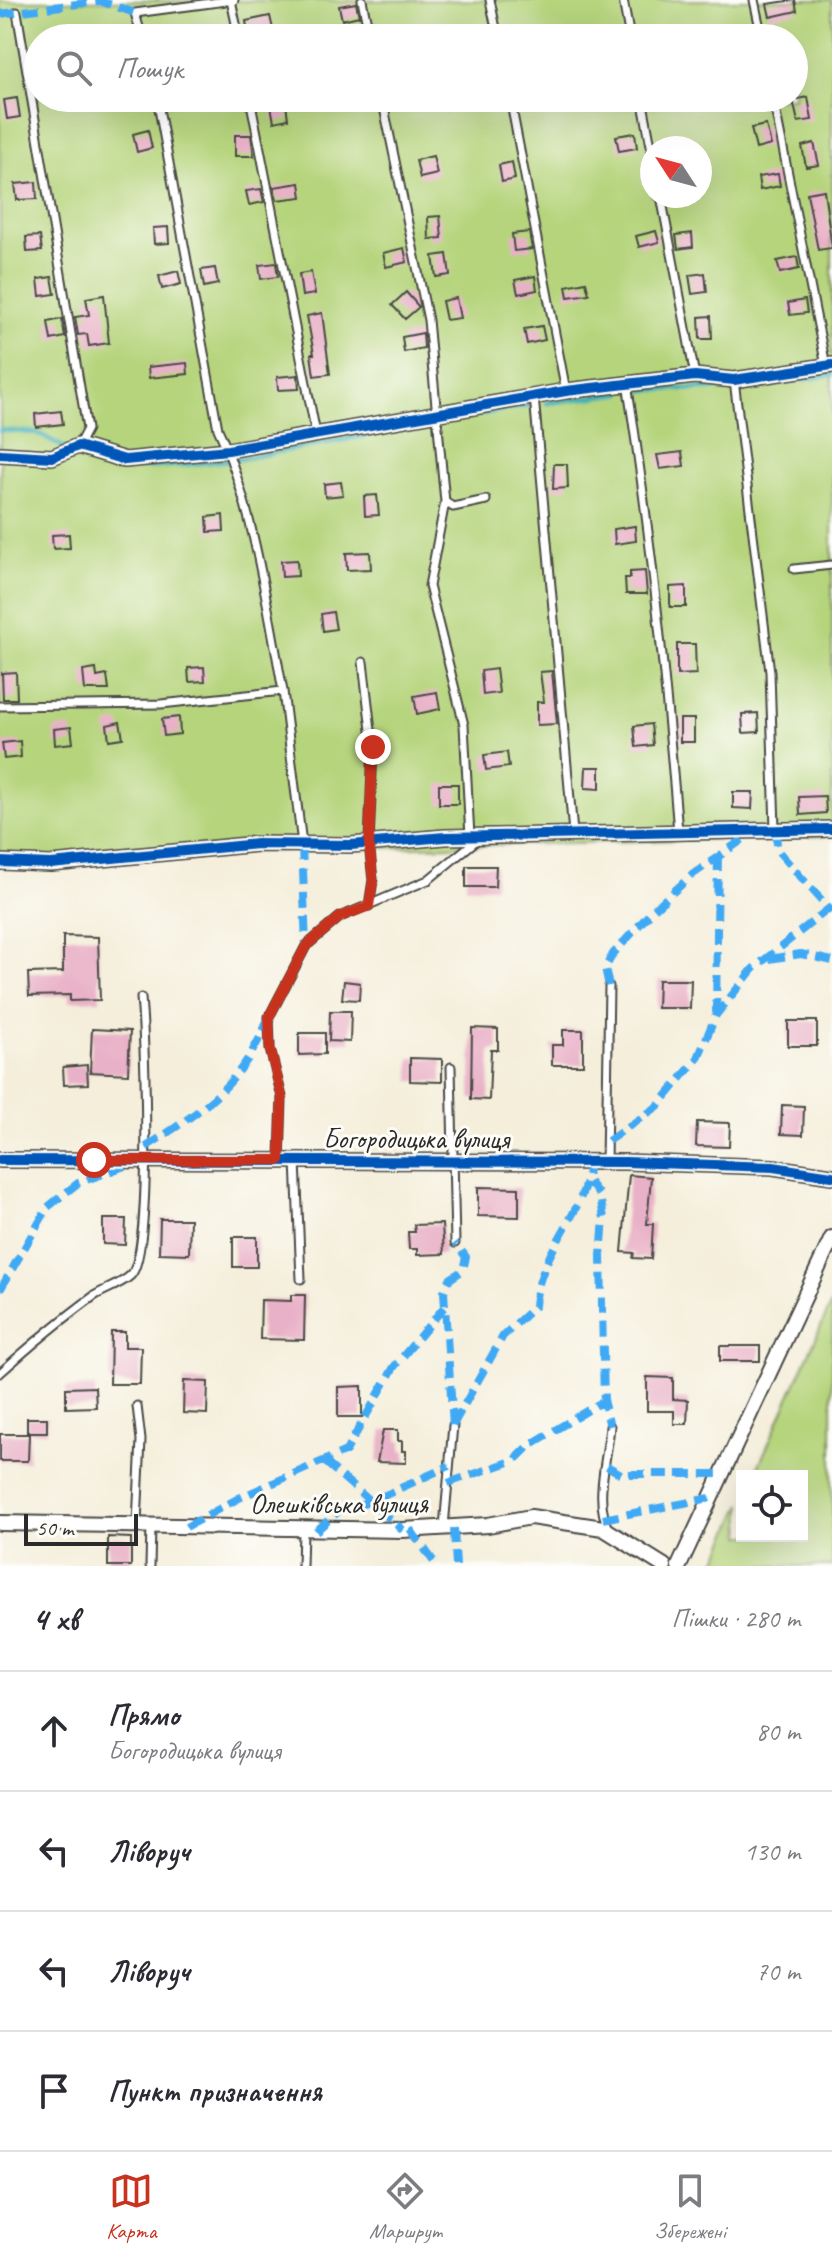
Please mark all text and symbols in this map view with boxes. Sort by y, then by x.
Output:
search box [24,24,808,112]
icon: search [52,46,96,90]
text: Пошук [116,49,183,87]
north arrow [640,136,712,208]
route end [355,729,391,765]
street label: Богородицька вулиця [323,1121,511,1156]
route start [76,1142,112,1178]
map controls [736,1470,808,1542]
button: locate [736,1470,808,1542]
street label: Олешківська вулиця [250,1486,429,1521]
scale bar [24,1510,138,1546]
text: 50 m [36,1514,73,1542]
text: 4 хв [32,1597,78,1640]
text: Пішки · 280 m [672,1602,800,1635]
text: Прямо [108,1696,179,1734]
icon: ahead [32,1709,76,1753]
text: 80 m [756,1715,800,1748]
text: Богородицька вулиця [108,1734,281,1767]
icon: left [32,1829,76,1873]
text: Ліворуч [108,1832,189,1870]
text: 130 m [744,1835,800,1868]
icon: left [32,1949,76,1993]
text: Ліворуч [108,1952,189,1990]
text: 70 m [756,1955,800,1988]
icon: arrive [32,2069,76,2113]
text: Пункт призначення [108,2072,322,2110]
tab: Карта [106,2169,157,2245]
tab: Маршрут [369,2169,442,2245]
tab: Збережені [654,2169,726,2245]

